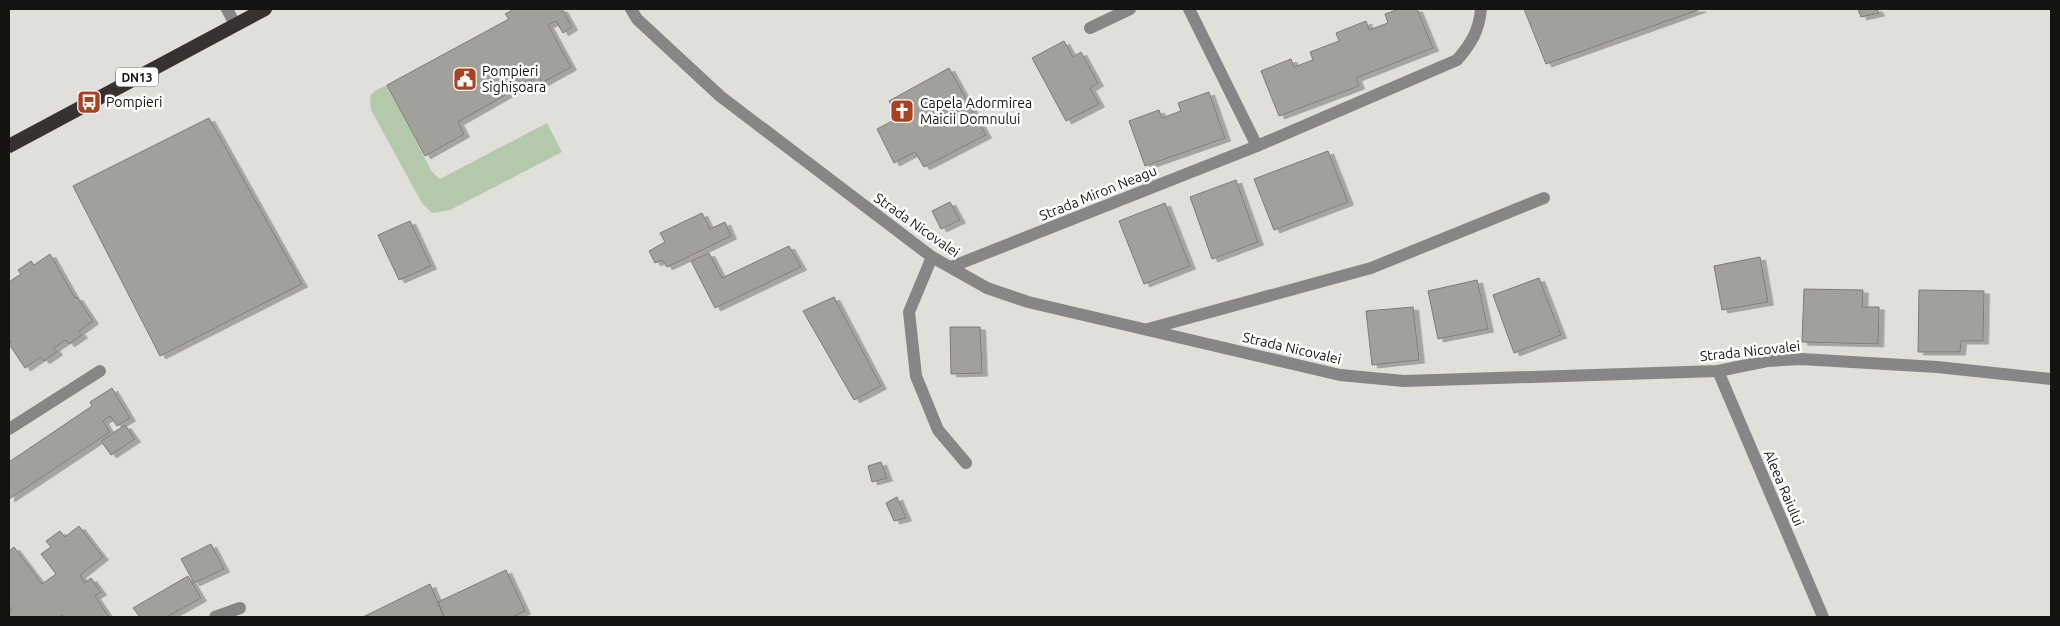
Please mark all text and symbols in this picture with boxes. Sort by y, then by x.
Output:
place label: Pompieri Sighișoara [482,63,546,95]
public building icon: Pompieri Sighișoara [452,66,478,92]
road number: DN13 [116,68,158,86]
bus stop icon: Pompieri [76,89,102,115]
place label: Pompieri [106,94,163,110]
place label: Capela Adormirea Maicii Domnului [920,95,1032,127]
church icon: Capela Adormirea Maicii Domnului [889,98,915,124]
street label: Strada Miron Neagu [1037,162,1159,224]
street label: Strada Nicovalei [871,190,963,260]
street label: Strada Nicovalei [1241,329,1343,367]
street label: Strada Nicovalei [1699,338,1801,364]
street label: Aleea Raiului [1761,448,1807,528]

